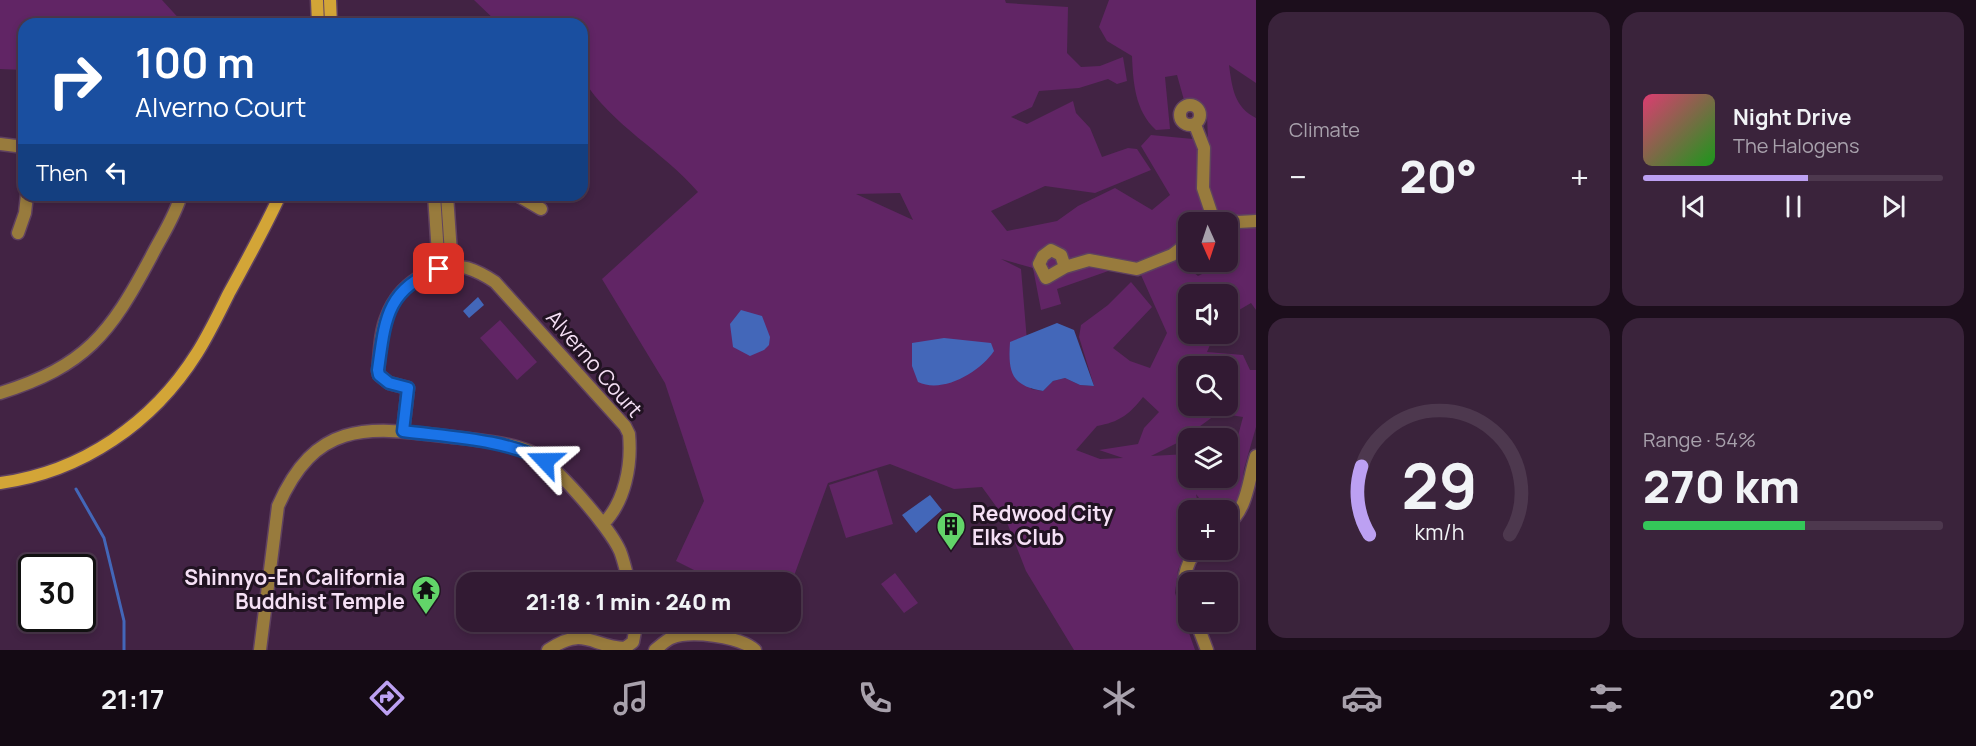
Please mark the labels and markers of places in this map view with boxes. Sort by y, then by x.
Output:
pin [413,243,464,294]
place label: Redwood City Elks Club [972,499,1113,551]
building icon: Redwood City Elks Club [935,510,967,552]
place label: Shinnyo-En California Buddhist Temple [184,563,405,615]
temple icon: Shinnyo-En California Buddhist Temple [410,574,442,616]

